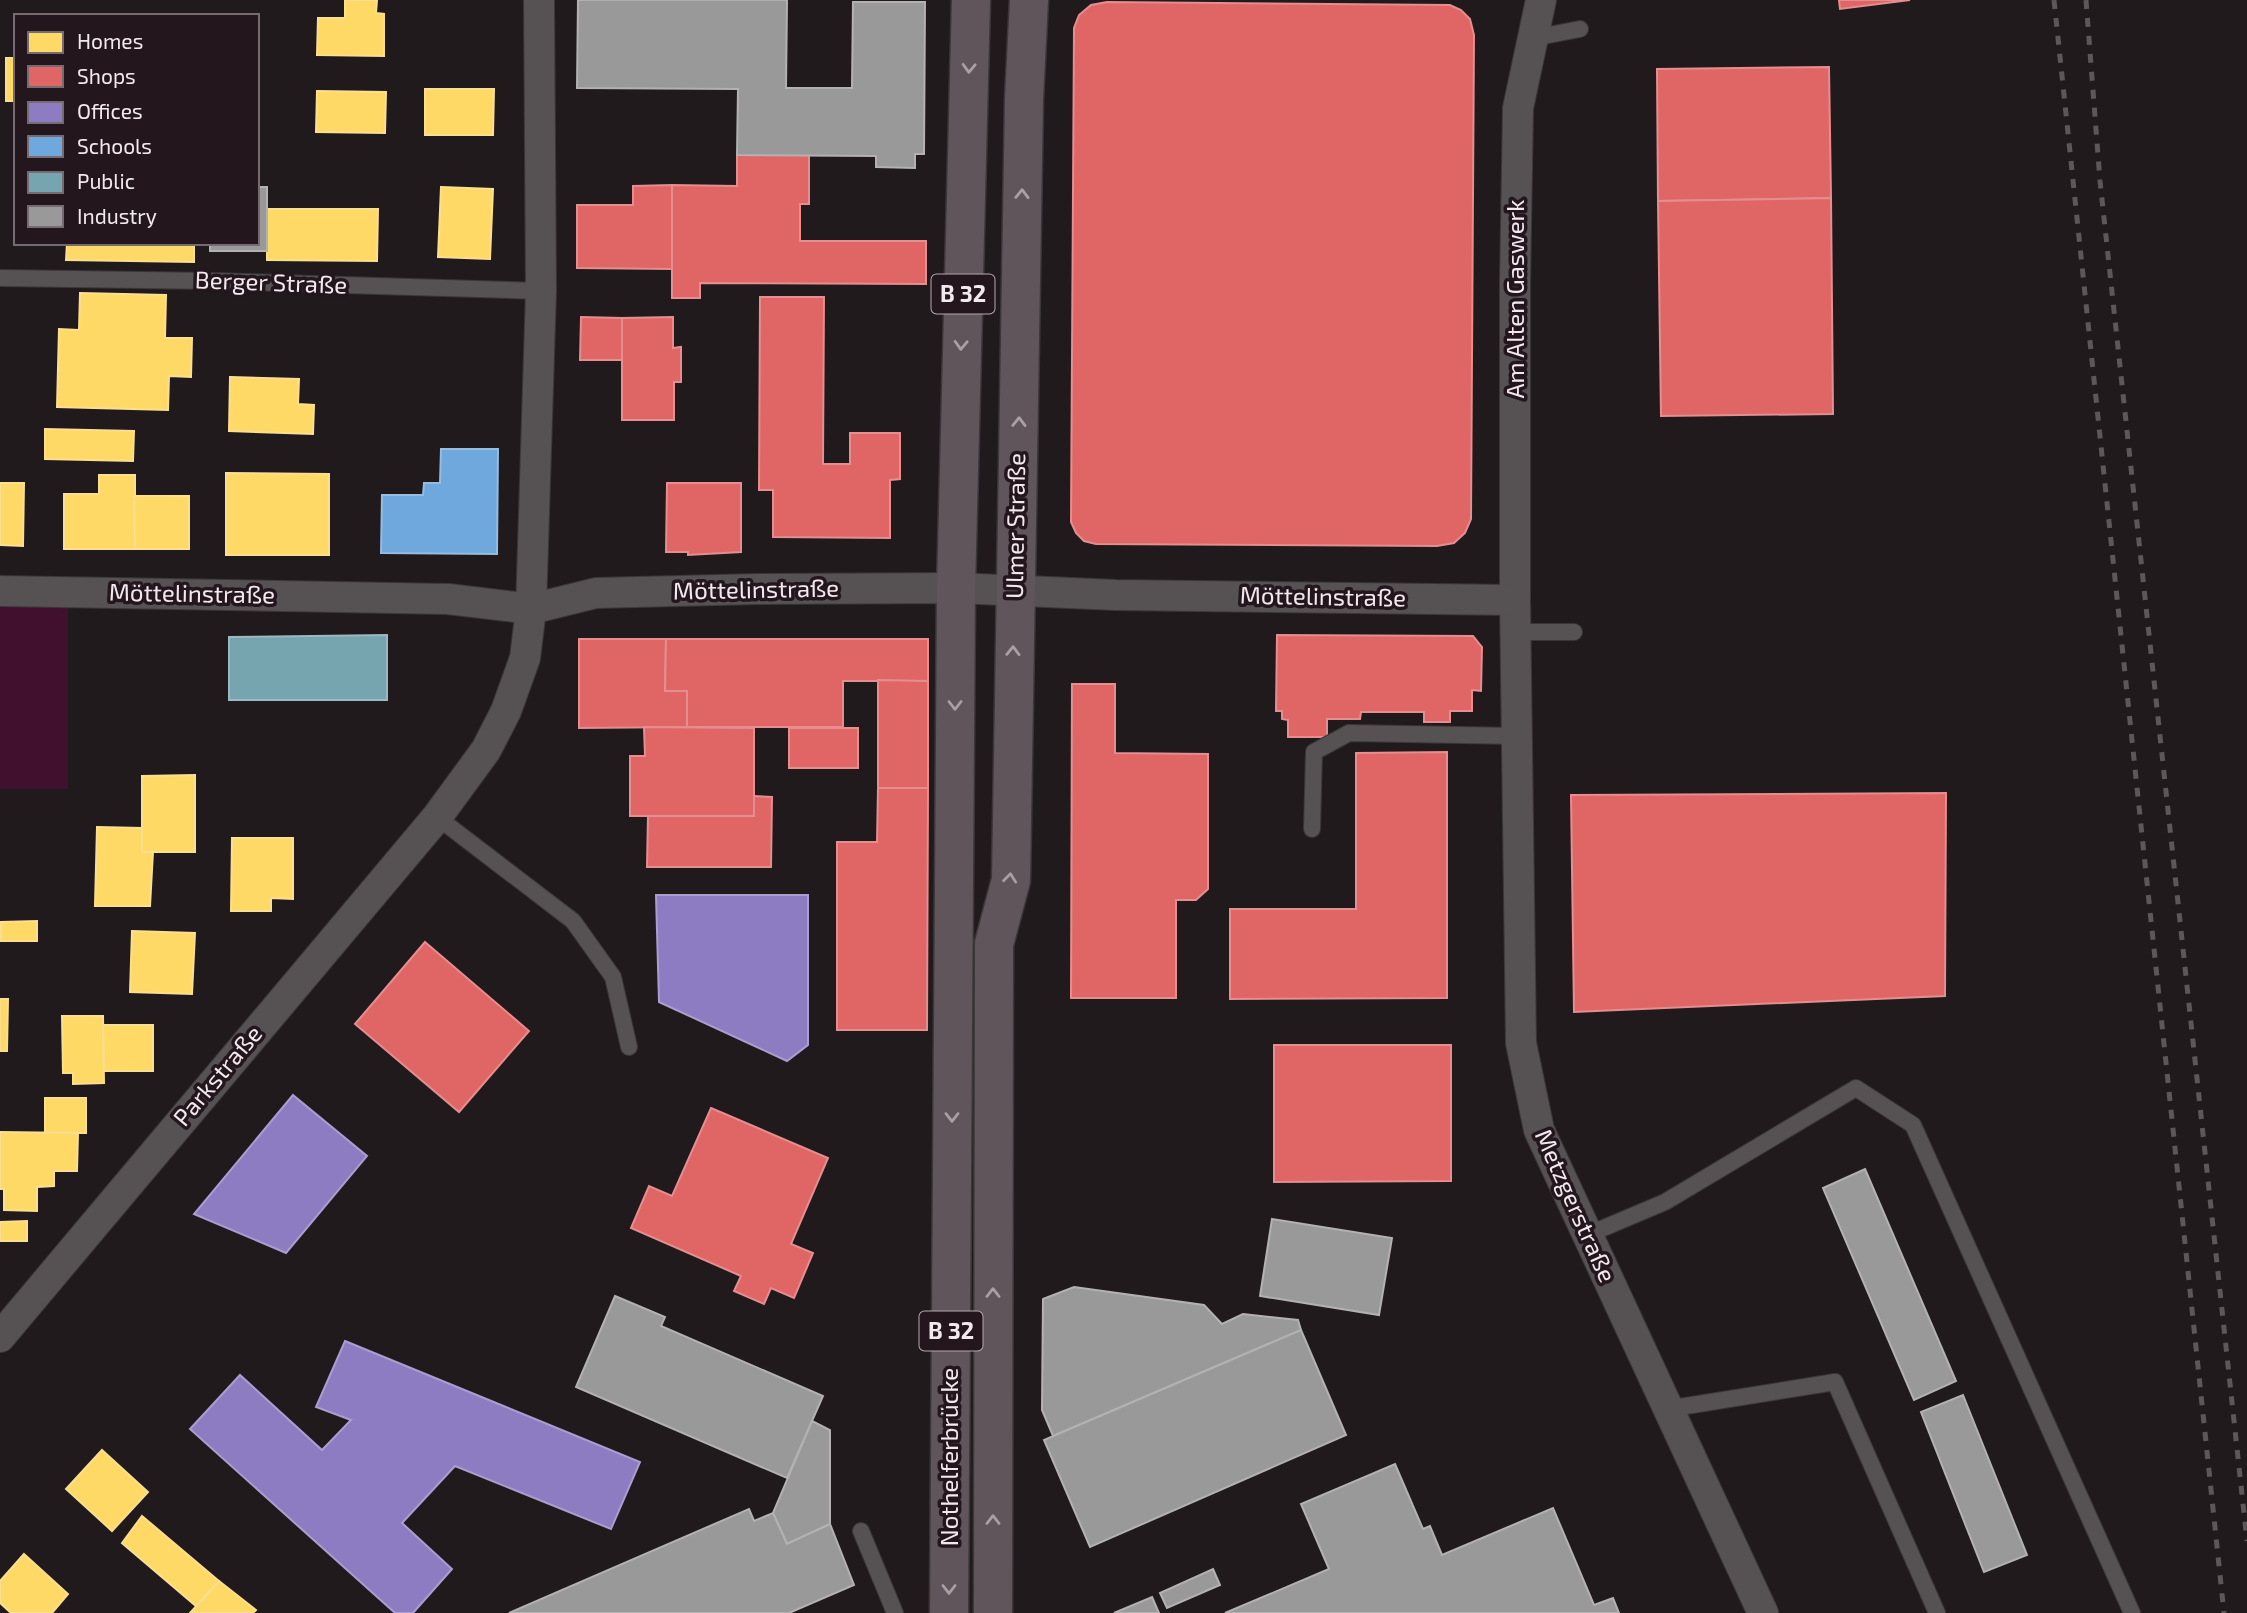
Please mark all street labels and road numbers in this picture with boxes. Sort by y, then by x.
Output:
street label: Am Alten Gaswerk [1500,200,1529,398]
street label: Berger Straße [194,264,348,299]
road number: B 32 [932,274,995,314]
street label: Ulmer Straße [999,453,1030,599]
street label: Möttelinstraße [673,573,839,604]
street label: Möttelinstraße [109,577,275,608]
street label: Möttelinstraße [1240,580,1406,611]
street label: Parkstraße [166,1019,267,1131]
street label: Metzgerstraße [1530,1124,1623,1286]
road number: B 32 [920,1312,982,1350]
street label: Nothelferbrücke [934,1368,963,1546]

